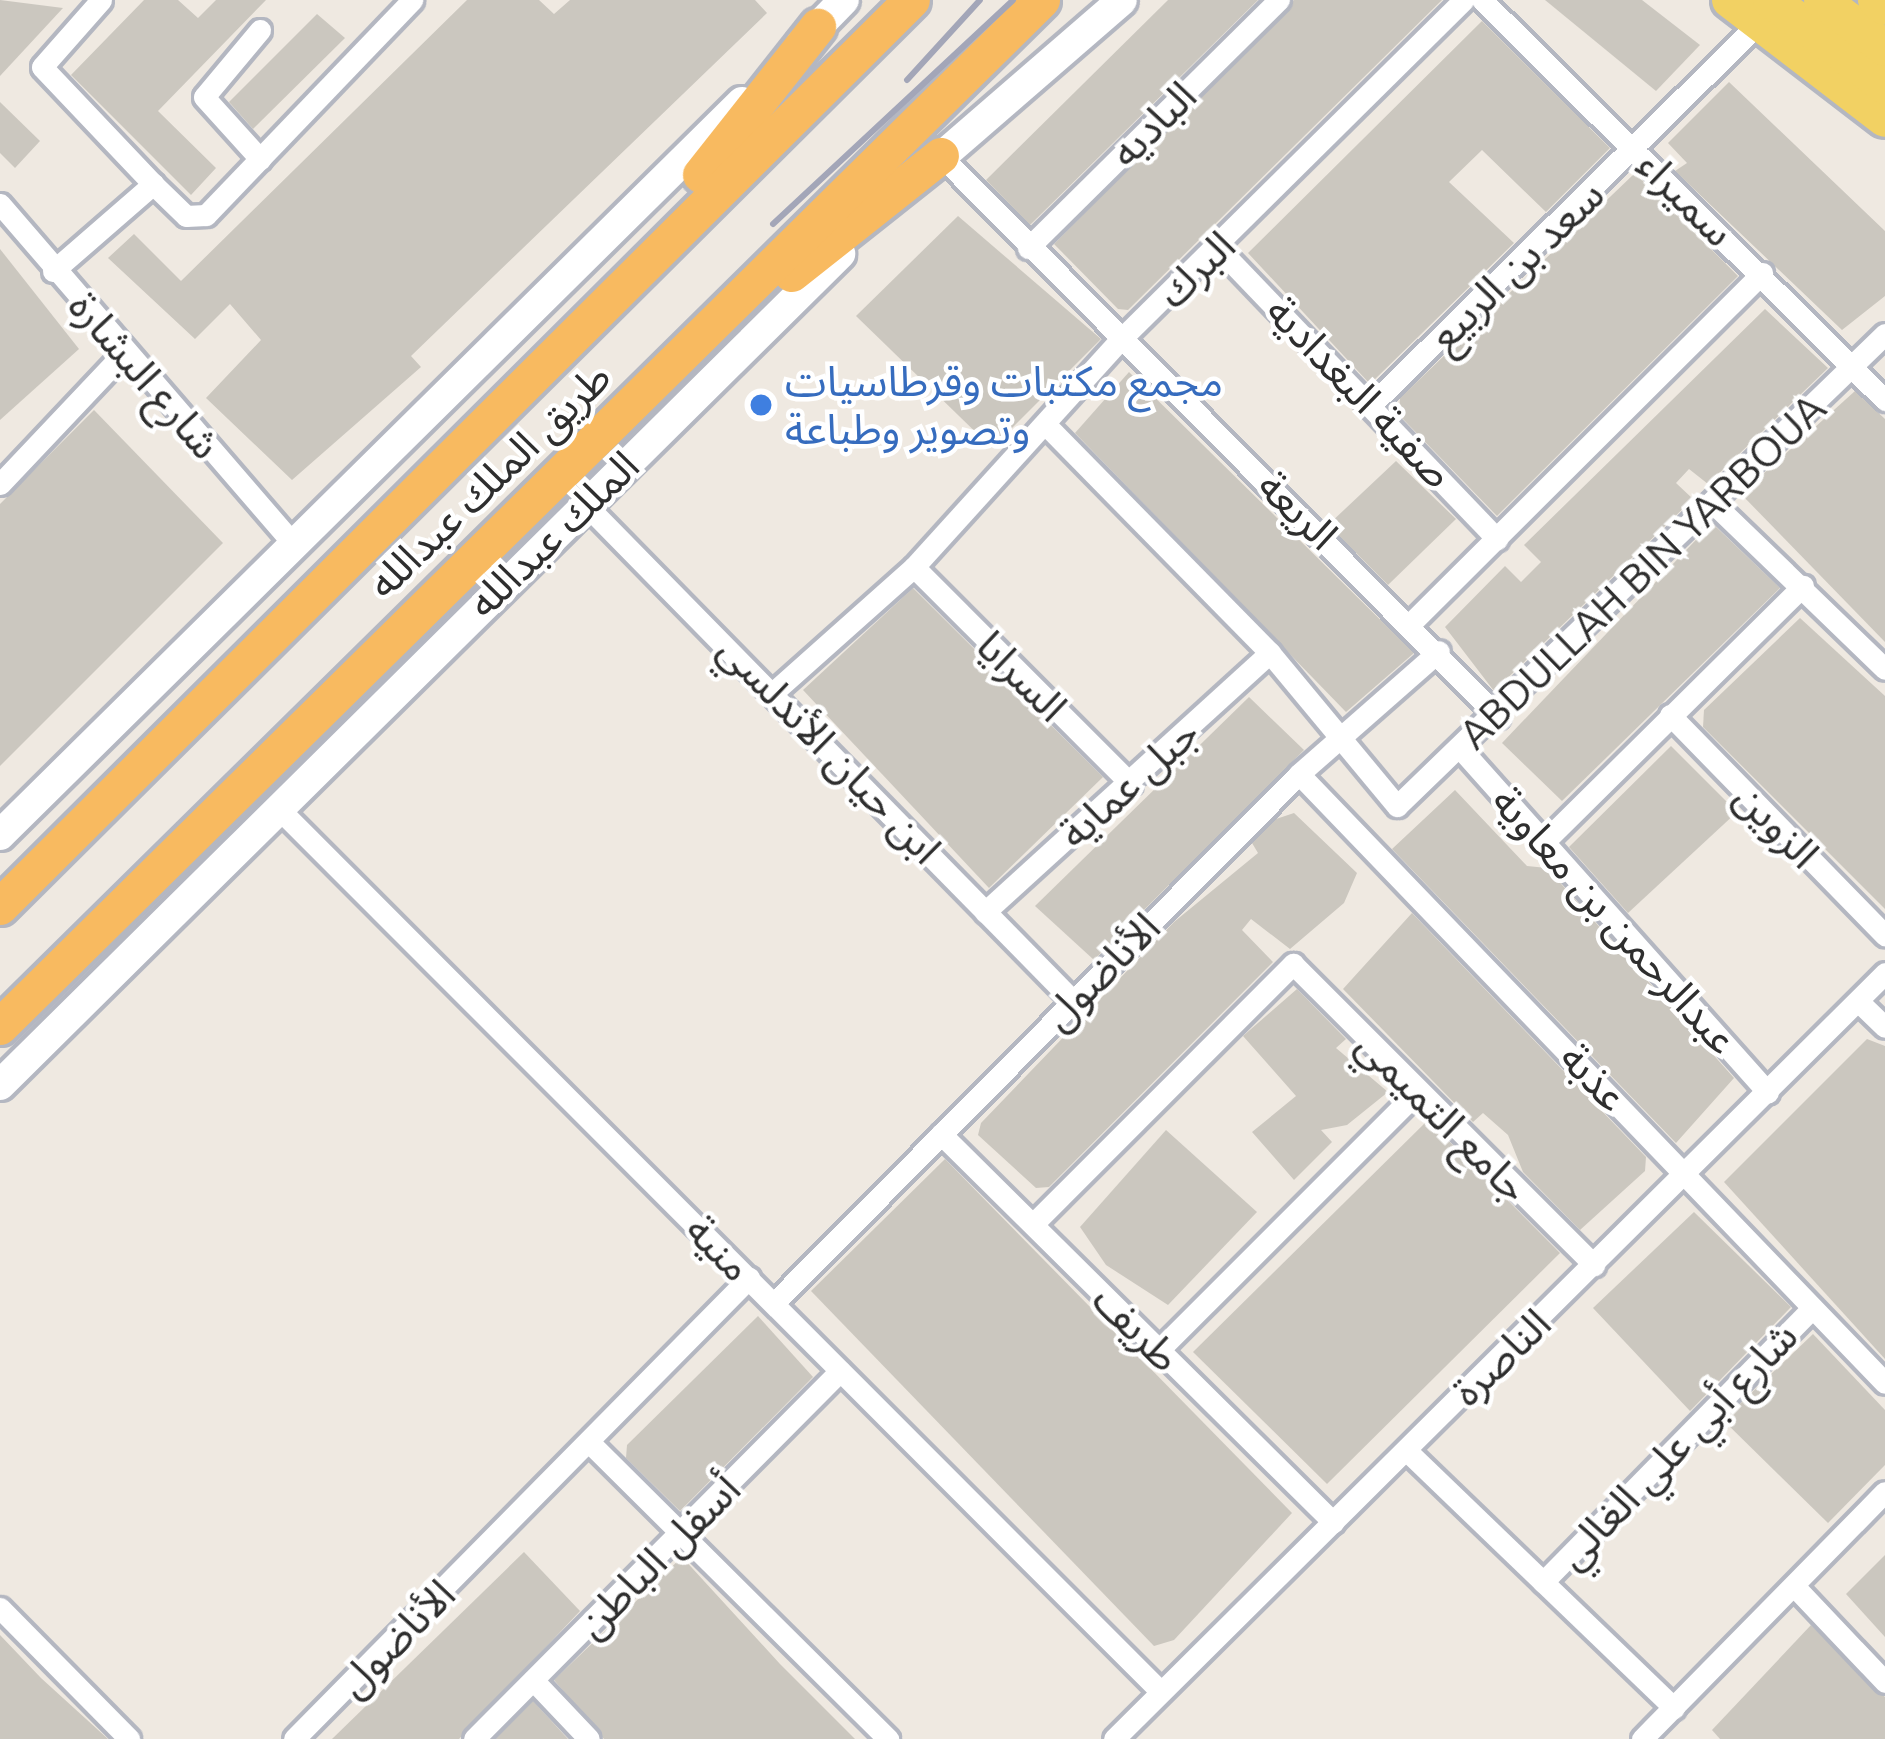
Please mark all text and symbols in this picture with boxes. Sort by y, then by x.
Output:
street label: الباديه [1100,71,1206,177]
street label: سميراء [1627,139,1745,257]
street label: سعد بن الربيع [1418,169,1614,361]
street label: البرك [1147,220,1245,318]
street label: شارع البشارة [59,281,231,469]
street label: صفية البغدادية [1256,286,1464,498]
street label: طريق الملك عبدالله [357,351,621,609]
place label: مجمع مكتبات وقرطاسيات وتصوير وطباعة [785,356,1223,454]
street label: ABDULLAH BIN YARBOUA [1448,383,1836,759]
marker: مجمع مكتبات وقرطاسيات وتصوير وطباعة [748,392,774,418]
street label: الملك عبدالله [457,440,649,628]
street label: الريعة [1248,460,1348,560]
street label: السرايا [966,620,1078,732]
street label: ابن حيان الأندلسي [708,624,952,874]
street label: جبل عماية [1049,707,1209,859]
street label: الزوين [1724,772,1830,878]
street label: عبدالرحمن بن معاوية [1482,776,1748,1064]
street label: الأناضول [1032,902,1170,1040]
street label: جامع التميمي [1346,1019,1540,1213]
street label: عذبة [1550,1032,1638,1122]
street label: منية [676,1205,762,1291]
street label: طريف [1083,1274,1191,1382]
street label: الناصرة [1441,1298,1561,1416]
street label: شارع أبي علي الغالي [1546,1311,1808,1579]
street label: أسفل الباطن [566,1464,750,1648]
street label: الأناضول [327,1569,465,1707]

